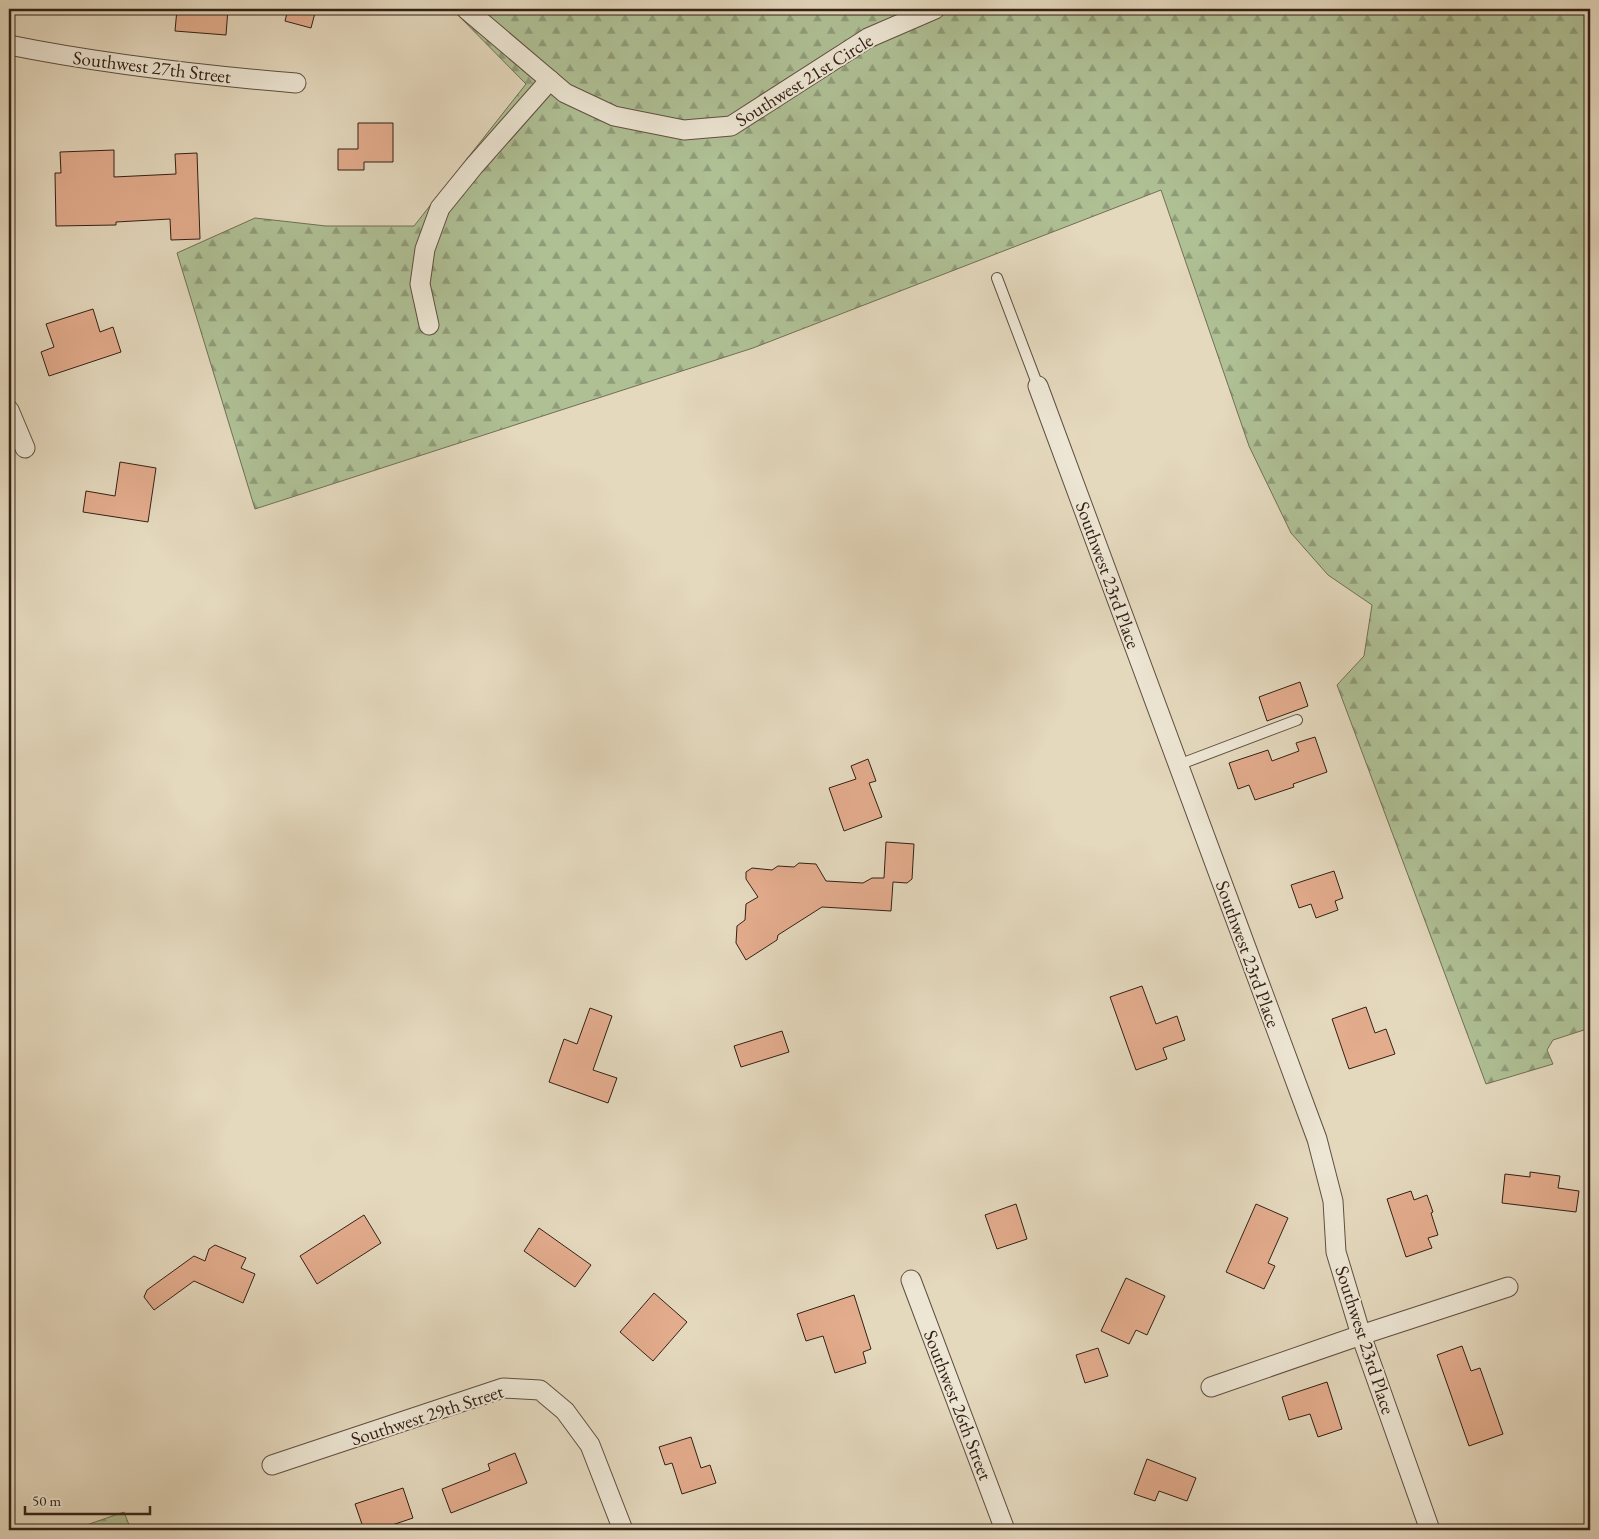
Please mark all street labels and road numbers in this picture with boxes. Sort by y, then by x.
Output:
street label: Southwest 21st Circle [730,28,878,132]
street label: Southwest 27th Street [72,45,232,89]
street label: Southwest 23rd Place [1070,498,1146,652]
street label: Southwest 23rd Place [1210,877,1286,1031]
street label: Southwest 23rd Place [1329,1263,1401,1417]
street label: Southwest 26th Street [918,1326,998,1484]
street label: Southwest 29th Street [348,1379,506,1451]

